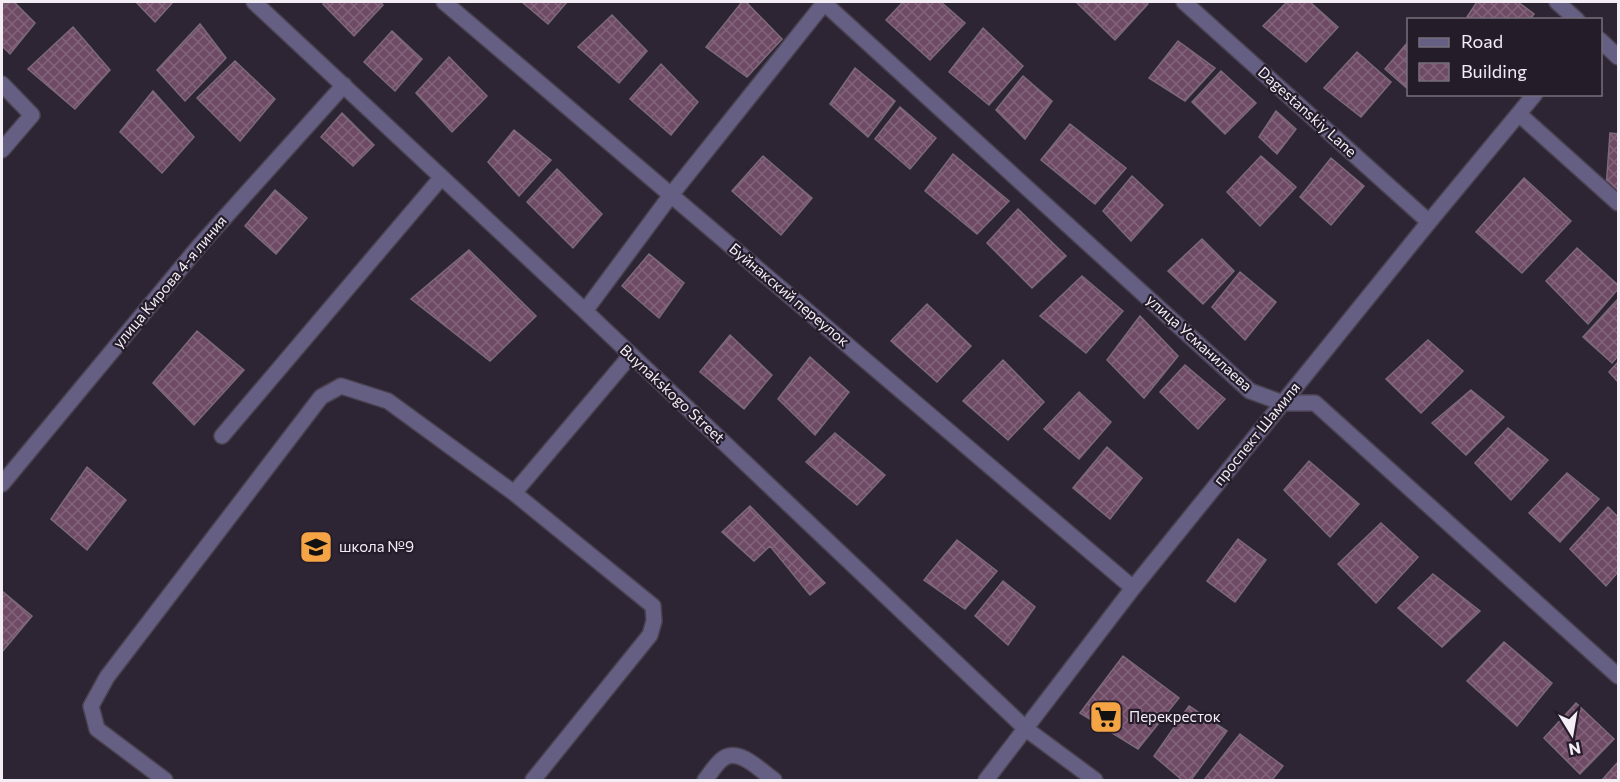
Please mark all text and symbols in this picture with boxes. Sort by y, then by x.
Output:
legend [1407,18,1602,96]
text: Road [1461,30,1503,52]
text: Building [1461,60,1527,82]
street label: Dagestanskiy Lane [1255,62,1361,160]
street label: улица Кирова 4-я линия [109,211,230,351]
street label: Буйнакский переулок [726,239,853,350]
street label: улица Усманилаева [1143,290,1256,394]
street label: Buynakskogo Street [617,340,729,446]
street label: проспект Шамиля [1209,378,1303,489]
school or university icon: школа №9 [298,529,334,565]
place label: школа №9 [339,537,414,555]
supermarket icon: Перекресток [1088,699,1124,735]
north arrow [1542,704,1602,764]
place label: Перекресток [1129,707,1221,725]
text: N [1567,739,1583,760]

